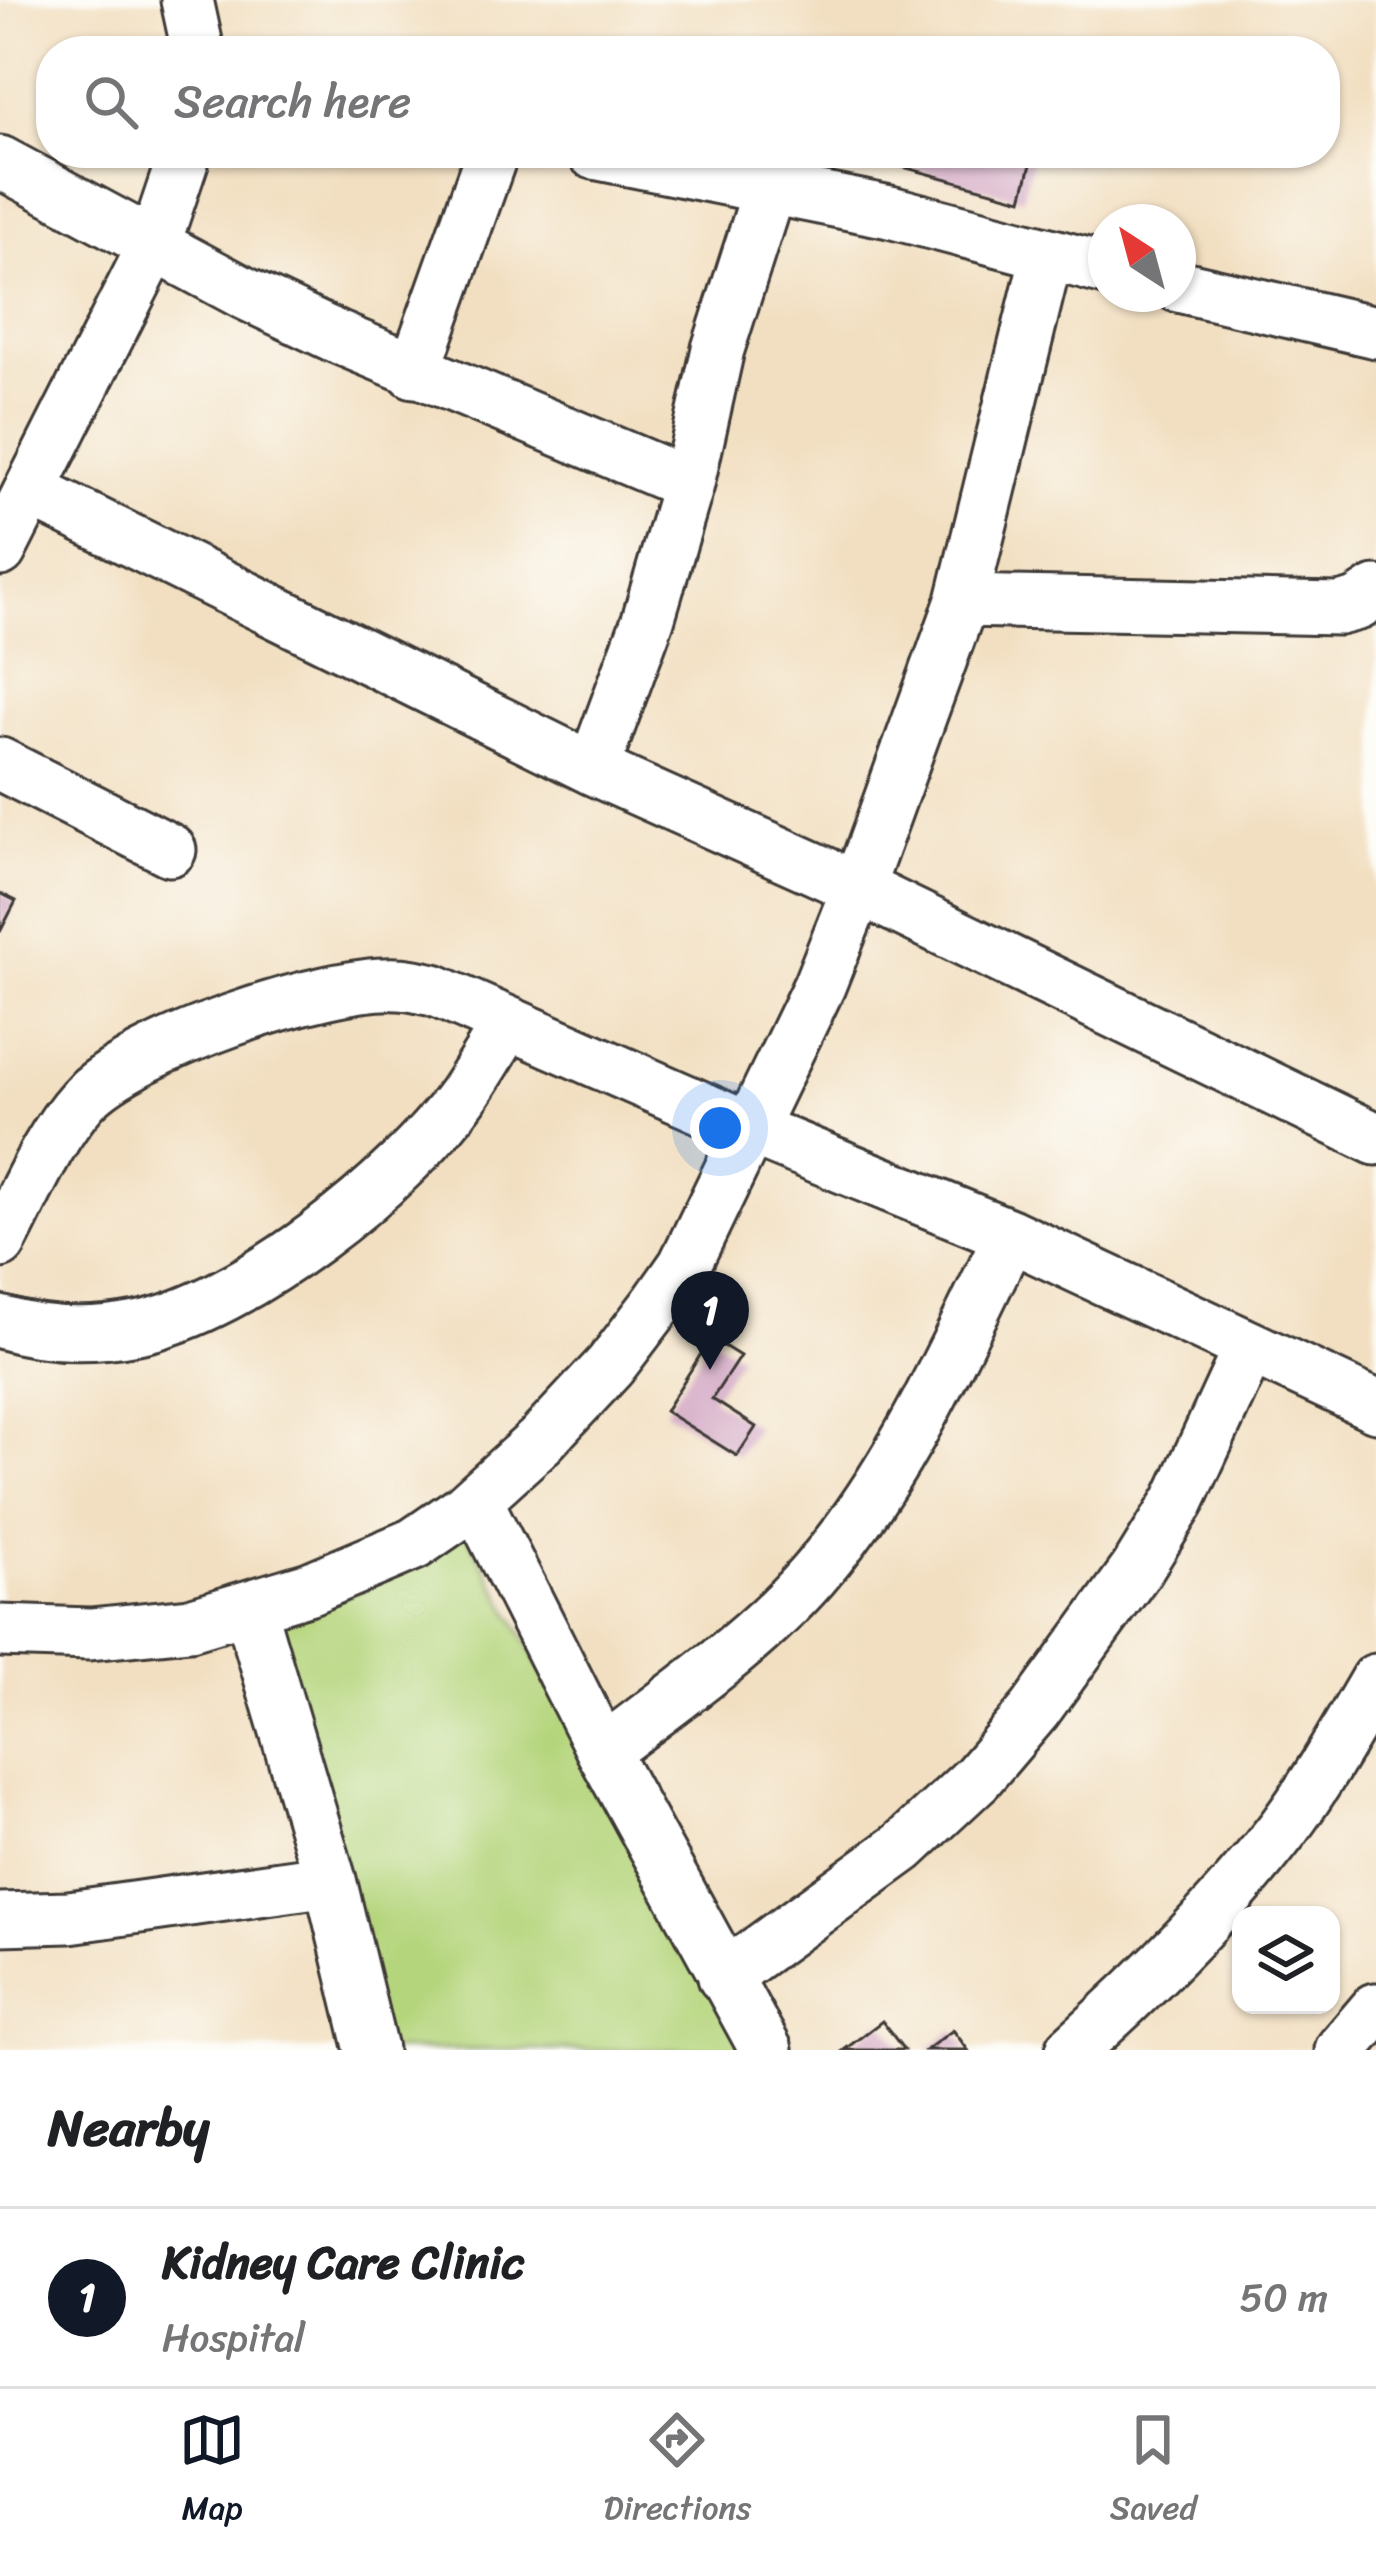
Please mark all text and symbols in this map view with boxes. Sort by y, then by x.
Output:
search box [36,36,1340,168]
text: Search here [174,62,411,142]
icon: search [78,69,144,135]
north arrow [1088,204,1196,312]
your location [690,1098,750,1158]
pin: 1 [671,1271,749,1370]
map controls [1232,1906,1340,2014]
button: layers [1232,1906,1340,2014]
text: Nearby [48,2083,209,2173]
text: Kidney Care Clinic [162,2223,524,2303]
text: 1 [79,2263,95,2332]
text: 50 m [1239,2263,1328,2332]
text: Hospital [162,2303,305,2372]
tab: Map [179,2407,245,2537]
tab: Directions [604,2407,751,2537]
tab: Saved [1110,2407,1197,2537]

